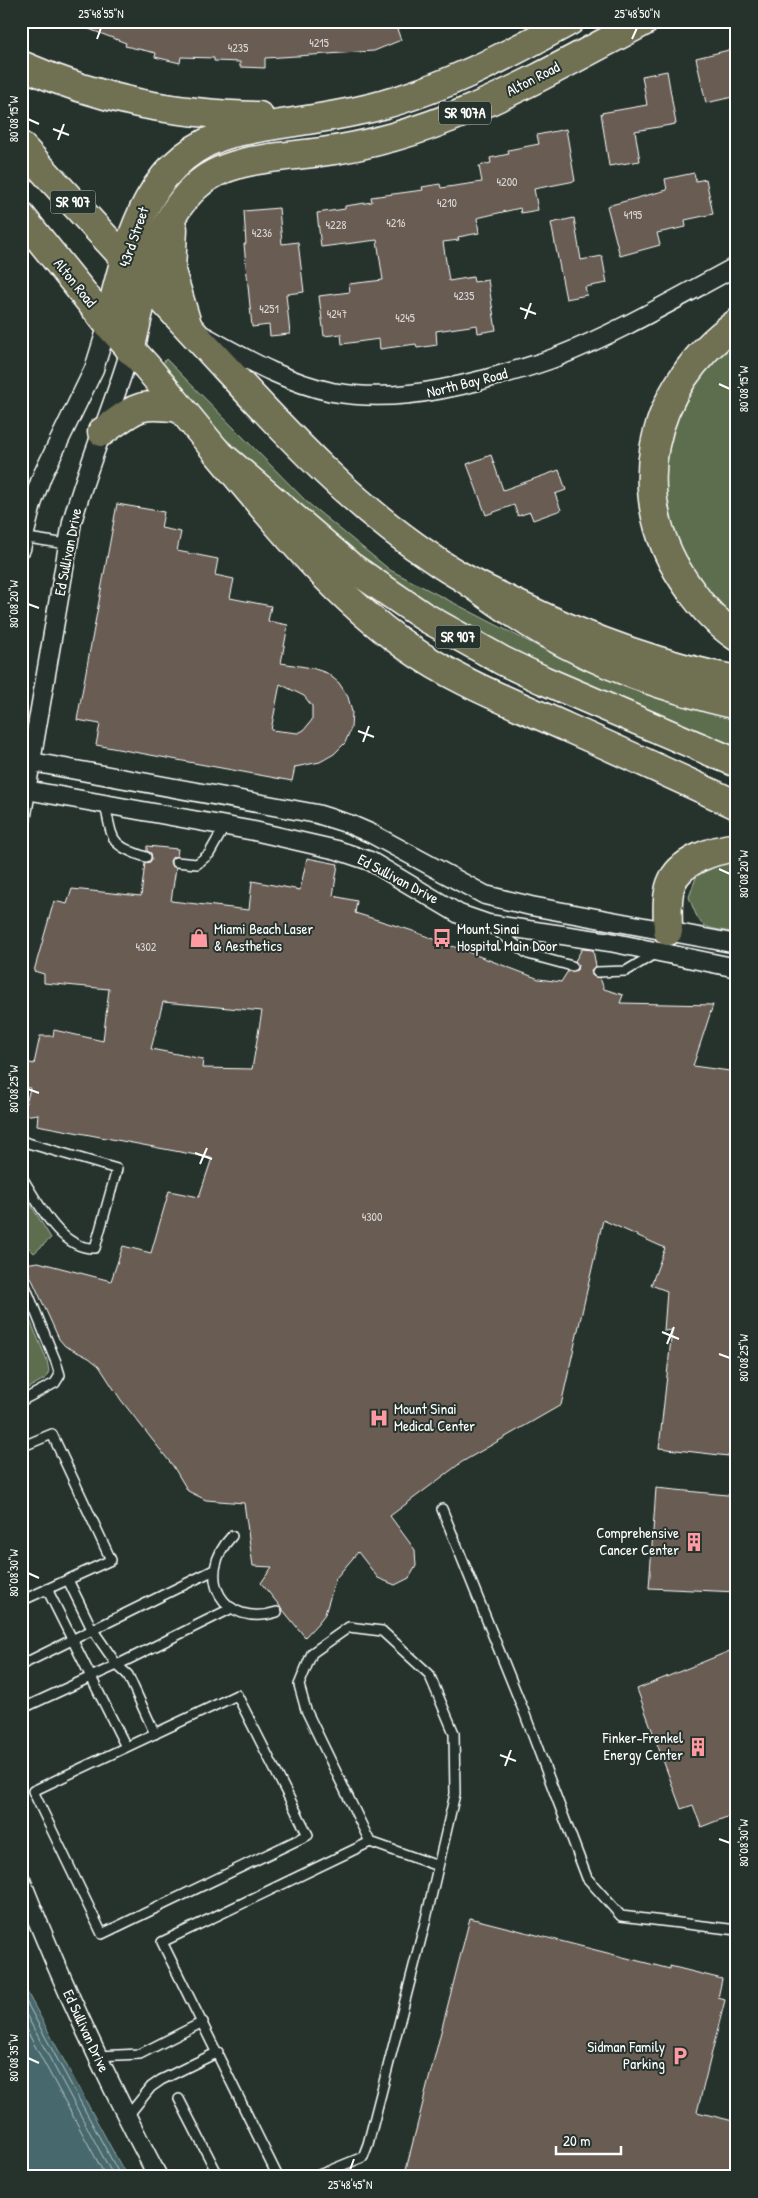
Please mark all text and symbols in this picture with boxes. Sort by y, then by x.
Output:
text: 25°48'55"N [78,5,124,22]
text: 25°48'50"N [614,5,660,22]
house number: 4215 [309,34,329,51]
house number: 4235 [228,39,248,56]
street label: Alton Road [502,56,563,101]
text: 80°08'15"W [5,95,22,142]
road number: SR 907A [439,102,491,125]
house number: 4200 [497,173,517,190]
road number: SR 907 [50,190,96,213]
house number: 4210 [437,194,457,211]
street label: 43rd Street [113,203,154,270]
house number: 4195 [624,206,642,223]
house number: 4216 [386,214,406,231]
house number: 4228 [326,216,346,233]
house number: 4236 [252,224,272,241]
street label: Alton Road [49,254,102,312]
house number: 4235 [454,287,474,304]
house number: 4251 [259,300,279,317]
house number: 4247 [327,305,347,322]
house number: 4245 [395,309,415,326]
street label: North Bay Road [424,362,510,403]
text: 80°08'15"W [735,365,752,412]
street label: Ed Sullivan Drive [49,506,86,598]
text: 80°08'20"W [5,579,22,628]
road number: SR 907 [436,626,480,649]
street label: Ed Sullivan Drive [354,848,442,909]
text: 80°08'20"W [735,849,752,898]
place label: Miami Beach Laser & Aesthetics [214,918,313,956]
place label: Mount Sinai Hospital Main Door [457,918,558,956]
shop icon: Miami Beach Laser & Aesthetics [188,927,210,949]
bus stop icon: Mount Sinai Hospital Main Door [431,927,453,949]
house number: 4302 [136,938,157,955]
text: 80°08'25"W [5,1065,22,1113]
house number: 4300 [362,1208,382,1225]
text: 80°08'25"W [735,1334,752,1382]
place label: Mount Sinai Medical Center [394,1398,475,1436]
hospital icon: Mount Sinai Medical Center [368,1407,390,1429]
place label: Comprehensive Cancer Center [596,1522,679,1560]
building icon: Comprehensive Cancer Center [683,1531,705,1553]
text: 80°08'30"W [5,1549,22,1597]
place label: Finker-Frenkel Energy Center [602,1727,683,1765]
building icon: Finker-Frenkel Energy Center [687,1736,709,1758]
text: 80°08'30"W [735,1819,752,1867]
street label: Ed Sullivan Drive [58,1986,115,2076]
text: 80°08'35"W [5,2034,22,2082]
place label: Sidman Family Parking [587,2036,665,2074]
parking icon: Sidman Family Parking [669,2045,691,2067]
scale bar [556,2123,620,2155]
text: 20 m [563,2130,590,2151]
text: 25°48'45"N [328,2176,372,2193]

